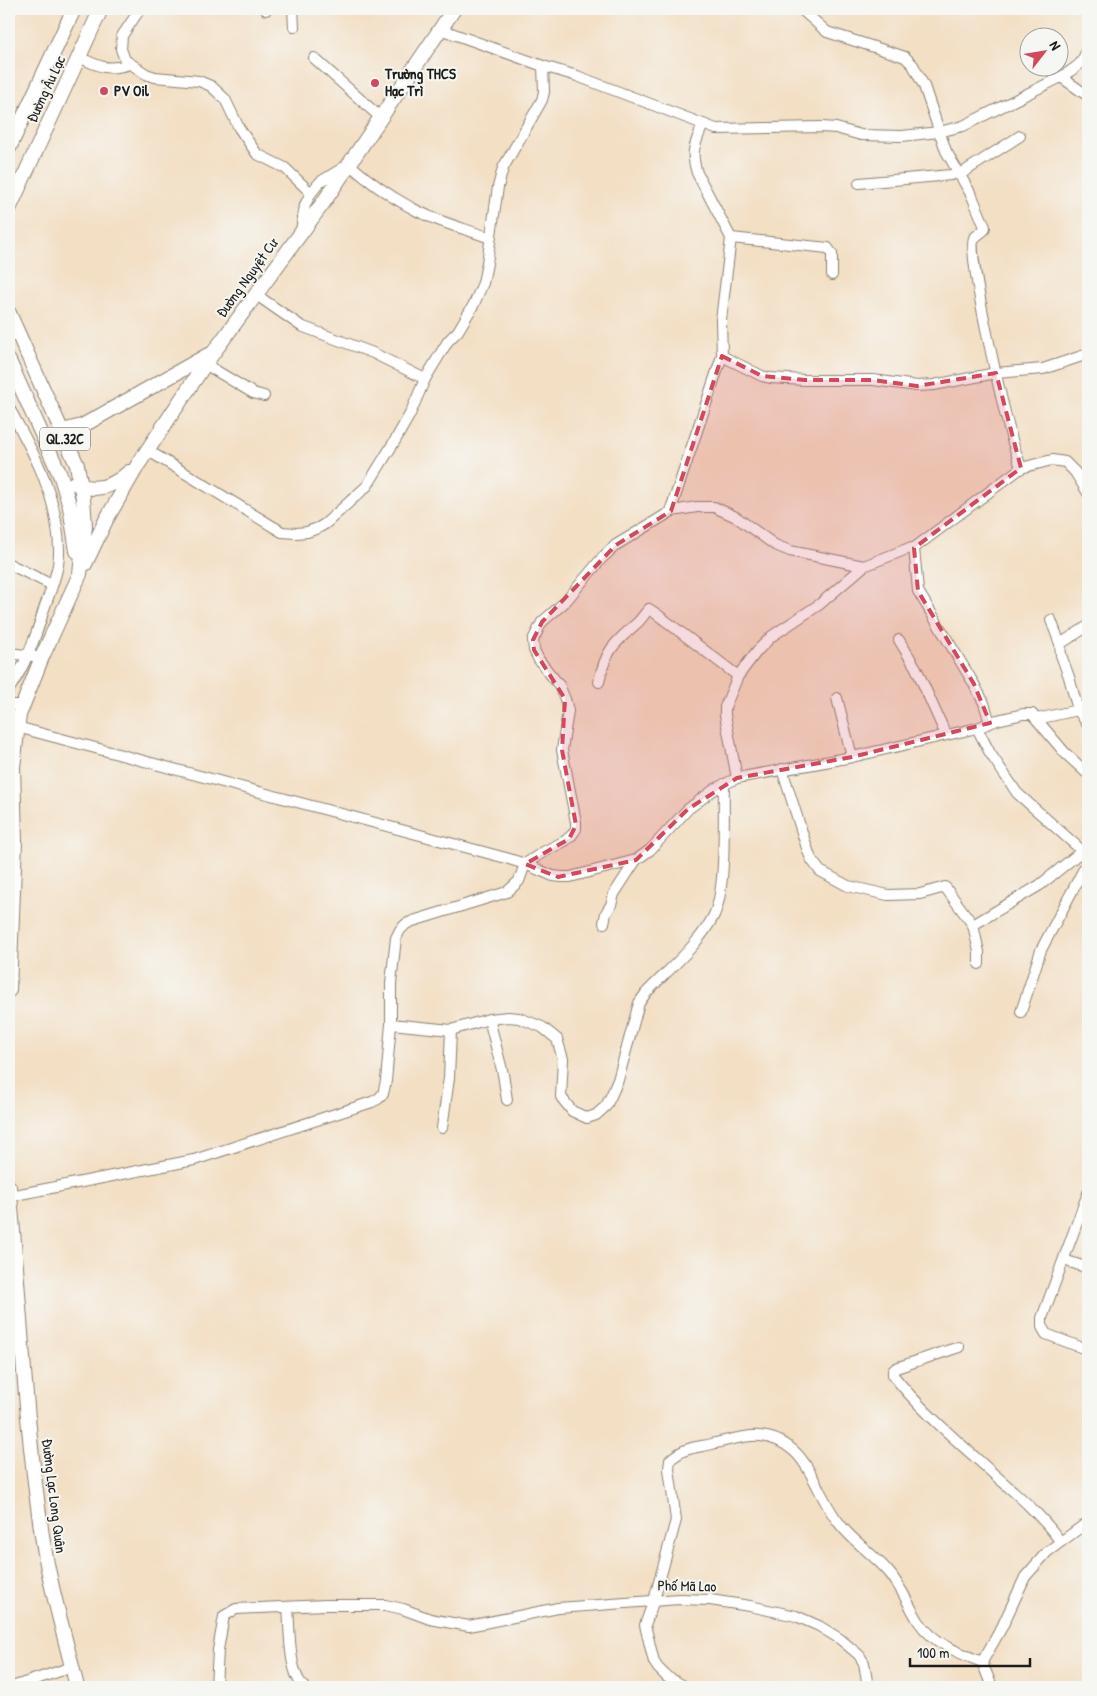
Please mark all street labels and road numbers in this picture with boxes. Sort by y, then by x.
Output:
street label: Đường Âu Lạc [21,52,70,126]
street label: Đường Nguyệt Cư [211,232,284,322]
road number: QL.32C [40,428,90,450]
street label: Đường Lạc Long Quân [37,1438,72,1554]
street label: Phố Mã Lao [657,1574,717,1597]

